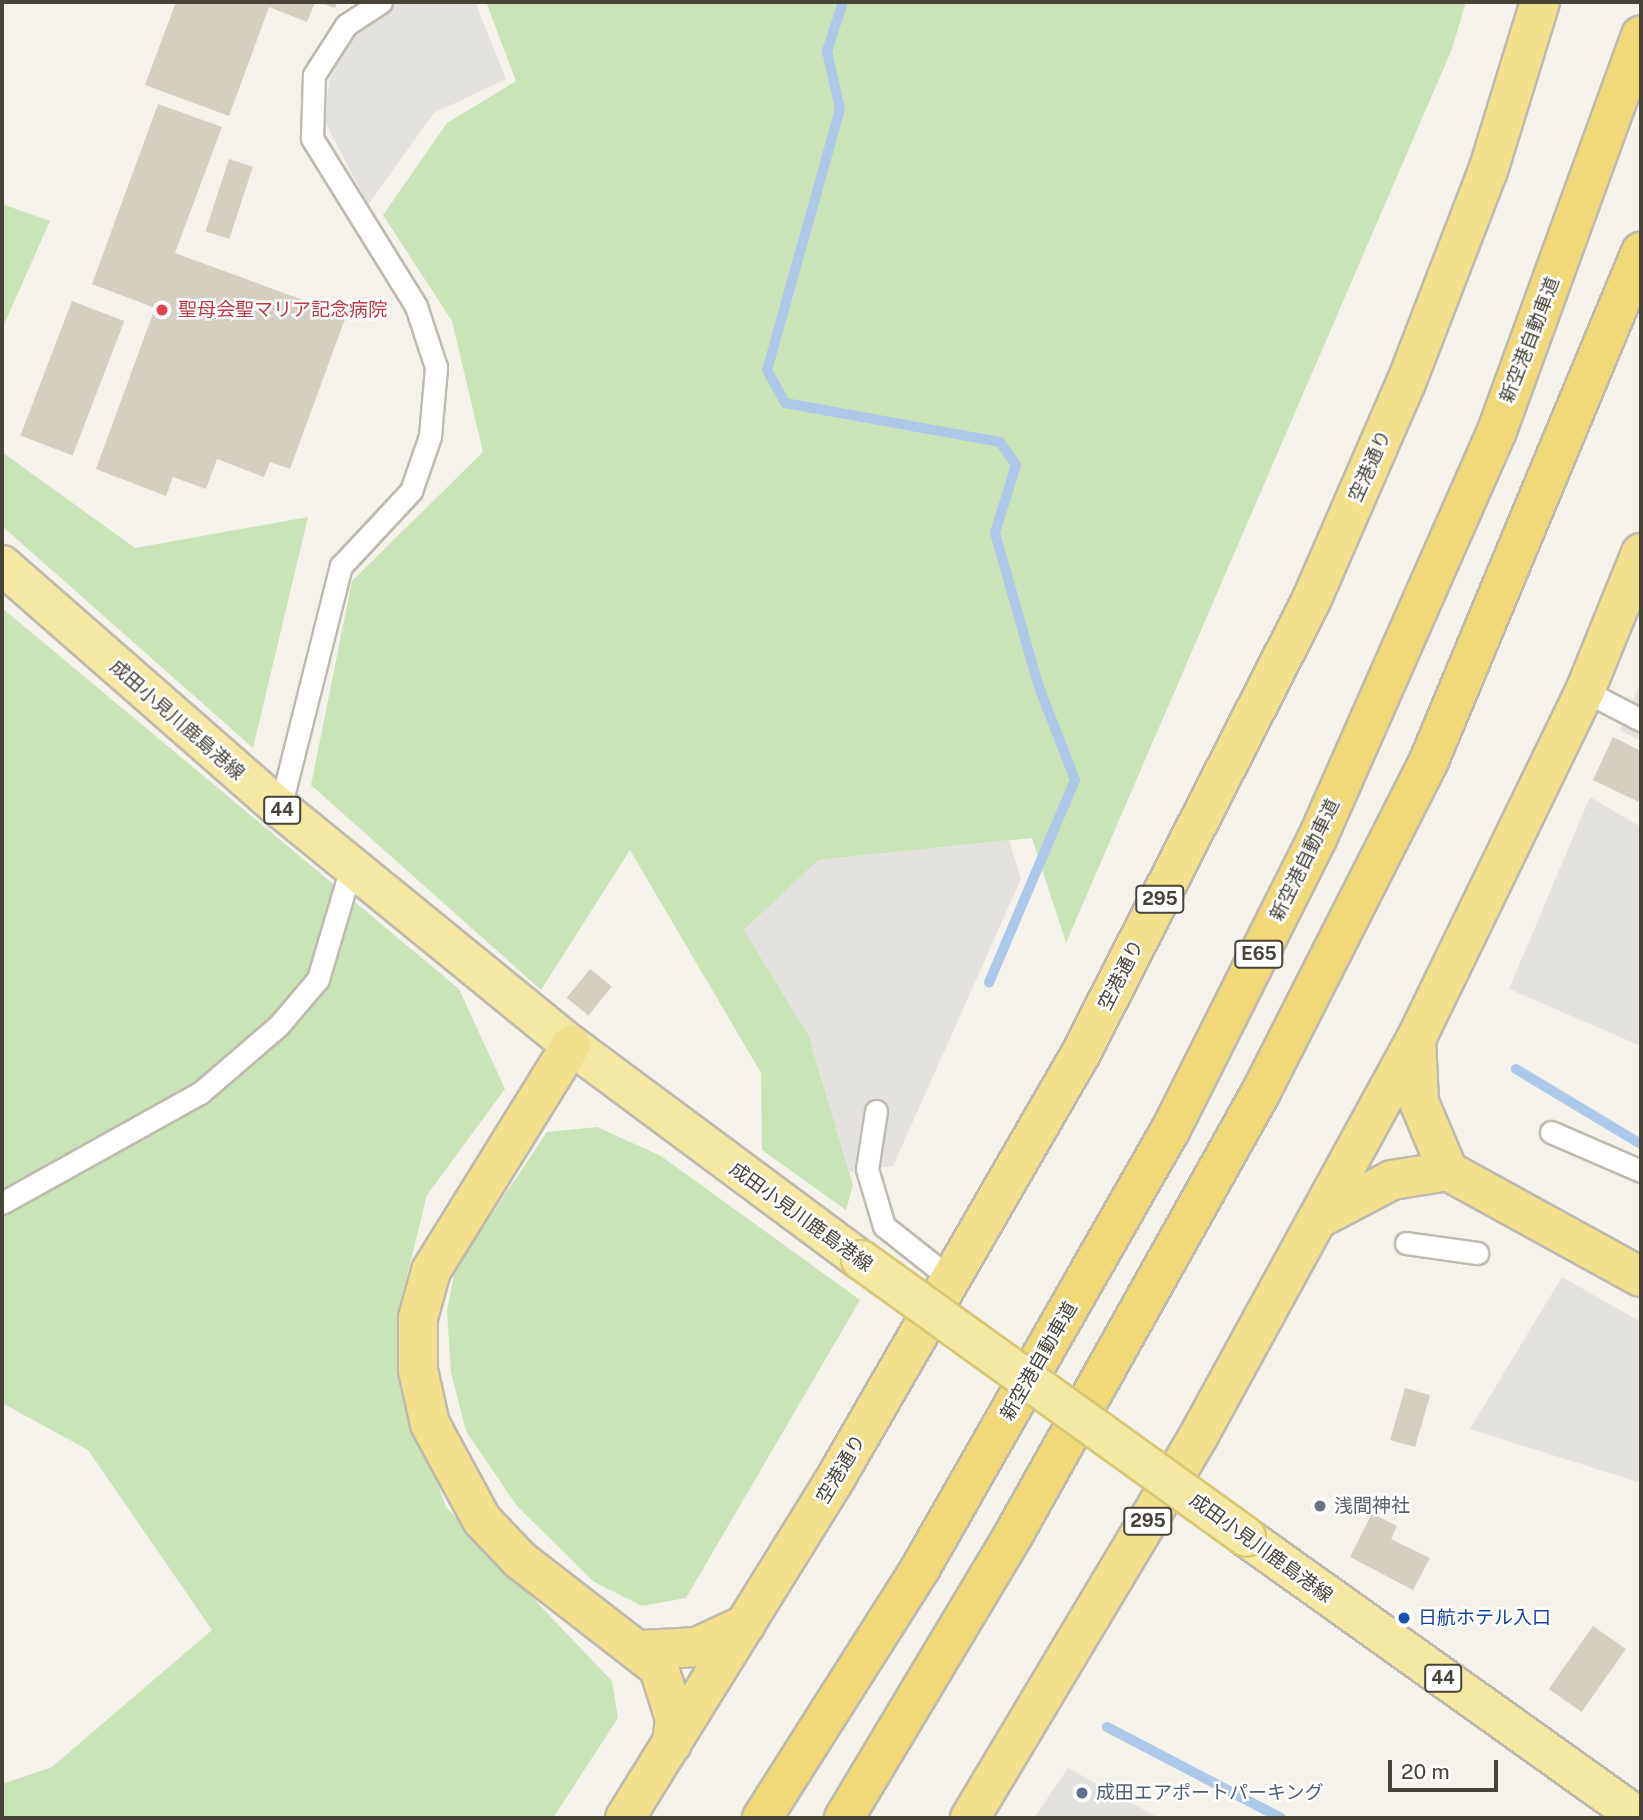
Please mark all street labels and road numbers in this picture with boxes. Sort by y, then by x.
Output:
street label: 新空港自動車道 [1496,274,1564,406]
street label: 空港通り [1344,427,1396,505]
street label: 成田小見川鹿島港線 [105,655,249,785]
street label: 新空港自動車道 [1266,795,1344,925]
road number: 44 [263,796,301,824]
road number: 295 [1134,884,1186,914]
street label: 空港通り [1094,936,1148,1014]
road number: E65 [1233,939,1285,968]
street label: 成田小見川鹿島港線 [725,1158,877,1276]
street label: 新空港自動車道 [996,1298,1082,1424]
street label: 空港通り [812,1431,870,1507]
street label: 成田小見川鹿島港線 [1185,1489,1337,1607]
road number: 295 [1122,1506,1174,1536]
road number: 44 [1424,1664,1462,1693]

